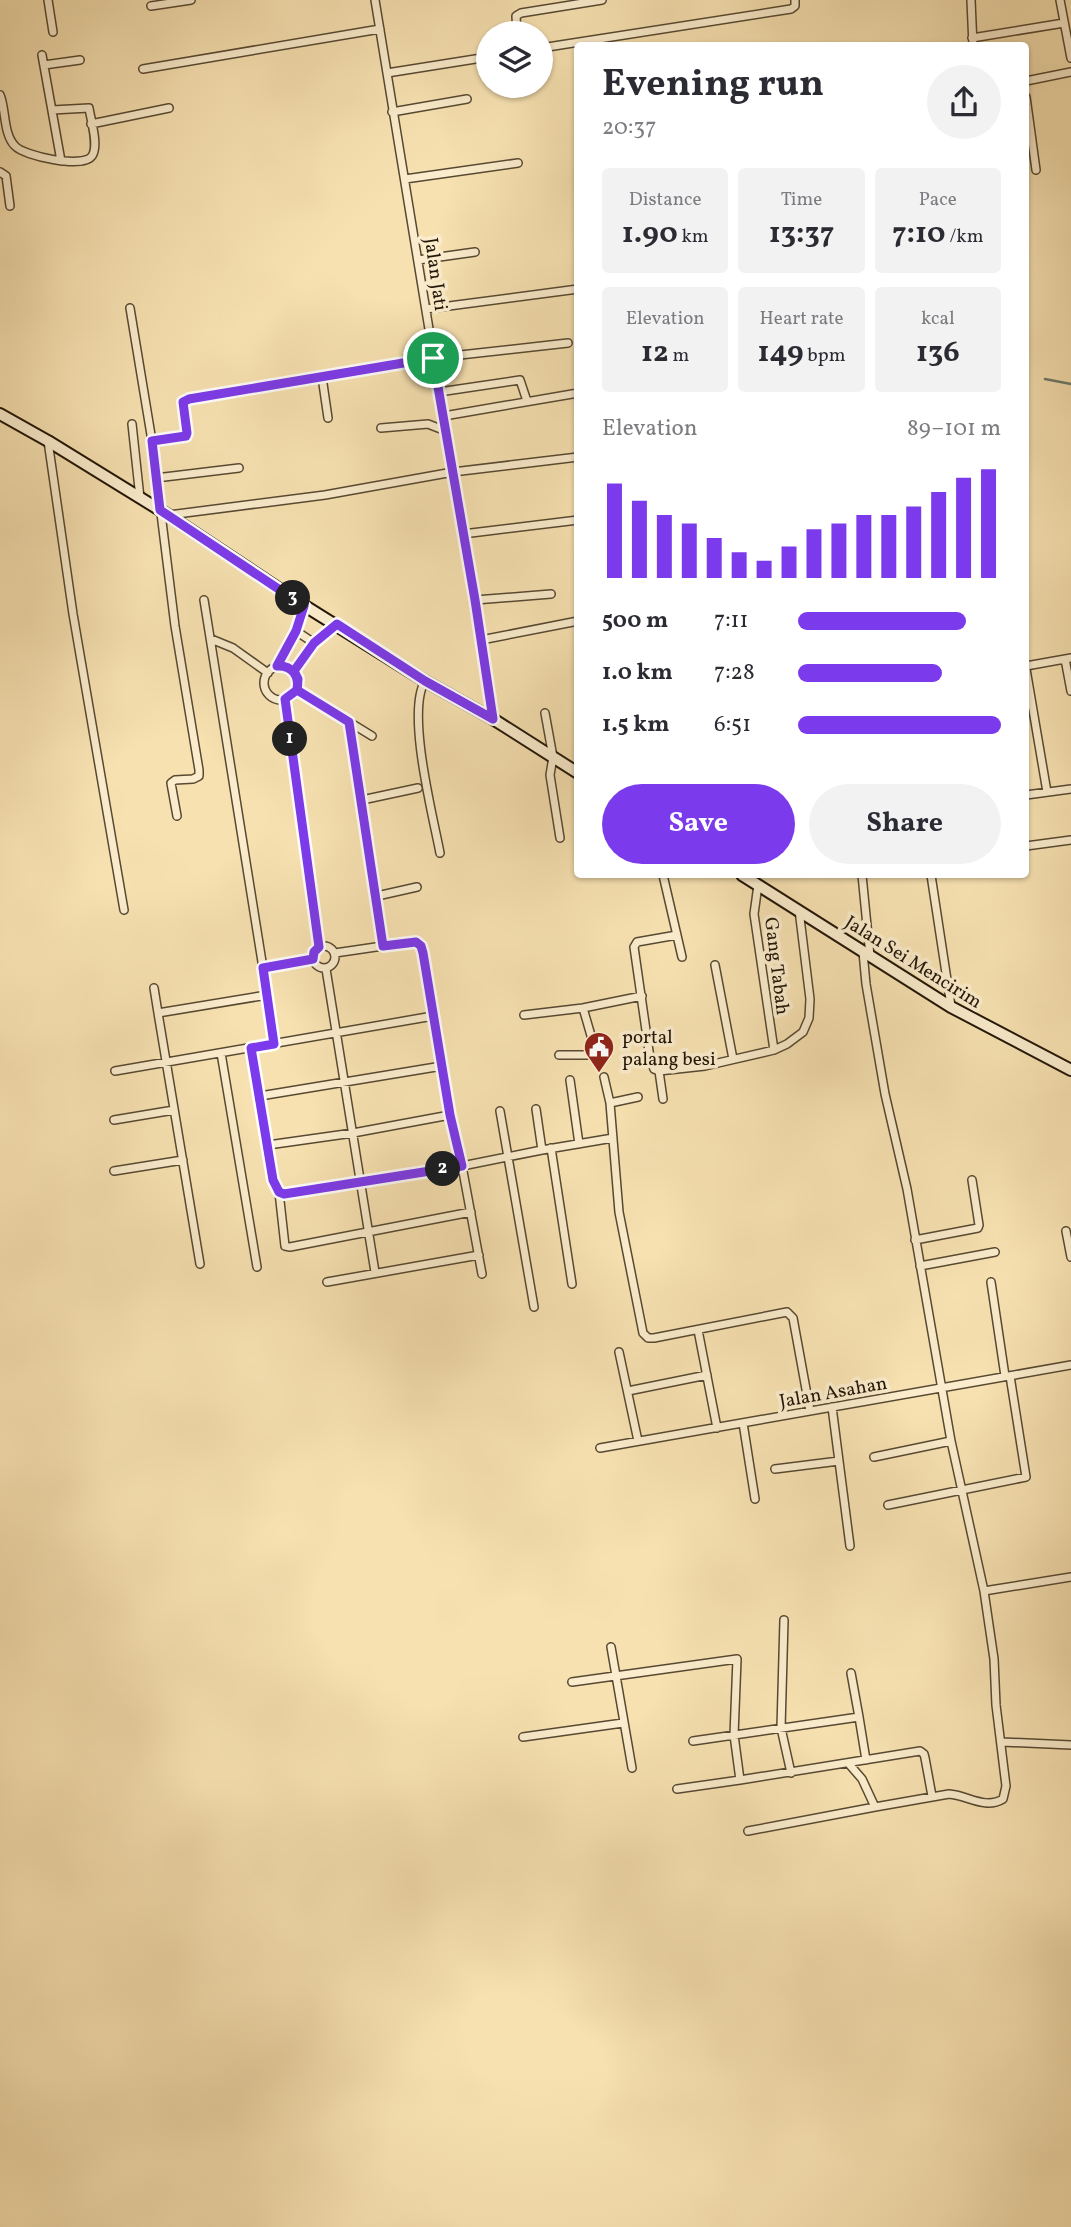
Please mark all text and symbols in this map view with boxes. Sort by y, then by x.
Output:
map controls [476,21,553,98]
button: layers [476,21,553,98]
text: Evening run [602,59,824,112]
button: share [927,65,1001,139]
text: 20:37 [602,112,656,144]
text: Distance [629,187,702,213]
text: Time [781,187,822,213]
text: Pace [919,187,957,213]
text: 1.90 [622,213,678,255]
text: 13:37 [769,213,834,255]
text: 7:10 [892,213,946,255]
text: km [678,224,709,250]
text: /km [946,224,983,250]
street label: Jalan Jati [417,236,453,313]
text: Elevation [626,306,705,332]
text: Heart rate [760,306,843,332]
text: kcal [921,306,955,332]
pin [403,328,463,388]
text: 12 [641,332,669,374]
text: 149 [758,332,804,374]
text: 136 [916,332,960,374]
icon: arrive [414,339,452,377]
text: m [669,343,689,369]
text: bpm [804,343,845,369]
text: Elevation [602,413,698,445]
text: 89–101 m [907,413,1001,445]
pin: 3 [276,580,310,616]
text: 3 [288,584,297,610]
text: 500 m [602,605,668,637]
text: 7:11 [714,605,748,637]
text: 1.0 km [602,657,673,689]
text: 7:28 [714,657,755,689]
text: 1.5 km [602,709,669,741]
text: 6:51 [714,709,751,741]
pin: 1 [272,722,308,756]
text: 1 [286,725,293,751]
button: Save [602,784,795,864]
button: Share [809,784,1001,864]
street label: Jalan Sei Mencirim [839,910,987,1016]
street label: Gang Tabah [757,916,795,1017]
place label: portal palang besi [622,1025,716,1073]
public building icon: portal palang besi [582,1030,616,1074]
pin: 2 [426,1152,460,1186]
text: 2 [438,1155,447,1181]
street label: Jalan Asahan [777,1371,889,1415]

